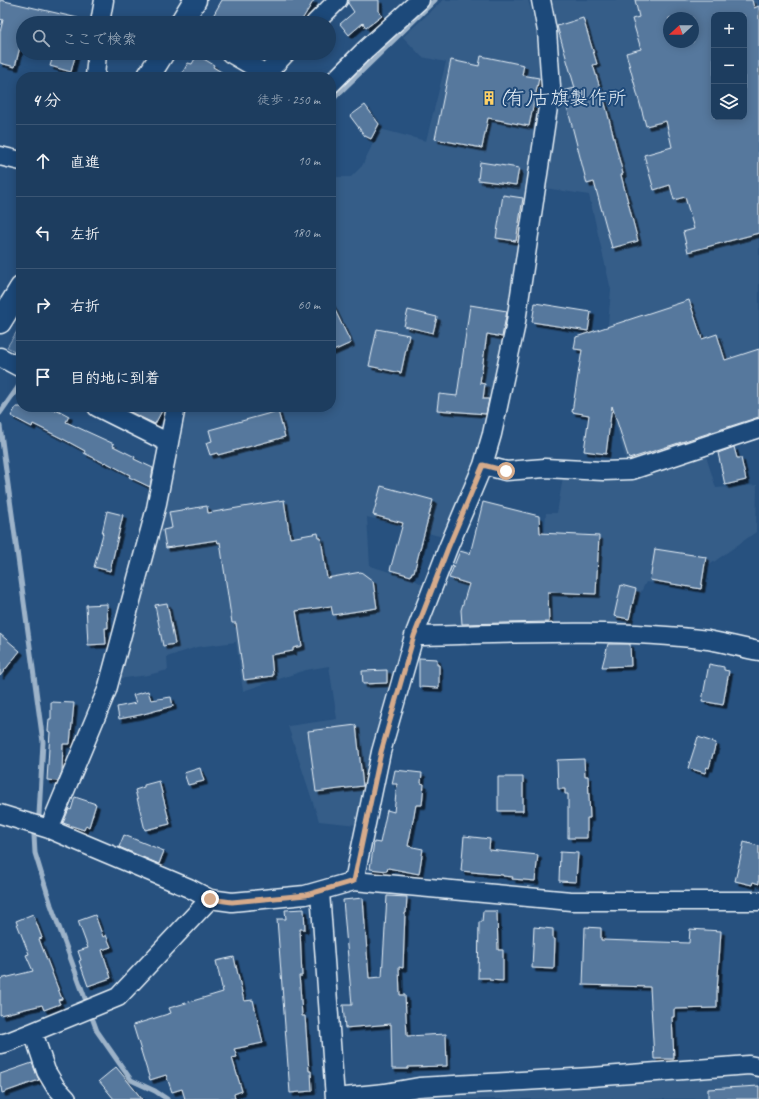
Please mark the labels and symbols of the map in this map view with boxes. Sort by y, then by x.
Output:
north arrow [663,12,699,48]
place label: (有)古旗製作所 [500,86,627,110]
building icon: (有)古旗製作所 [481,90,497,106]
route start [497,462,515,480]
route end [201,890,219,908]

